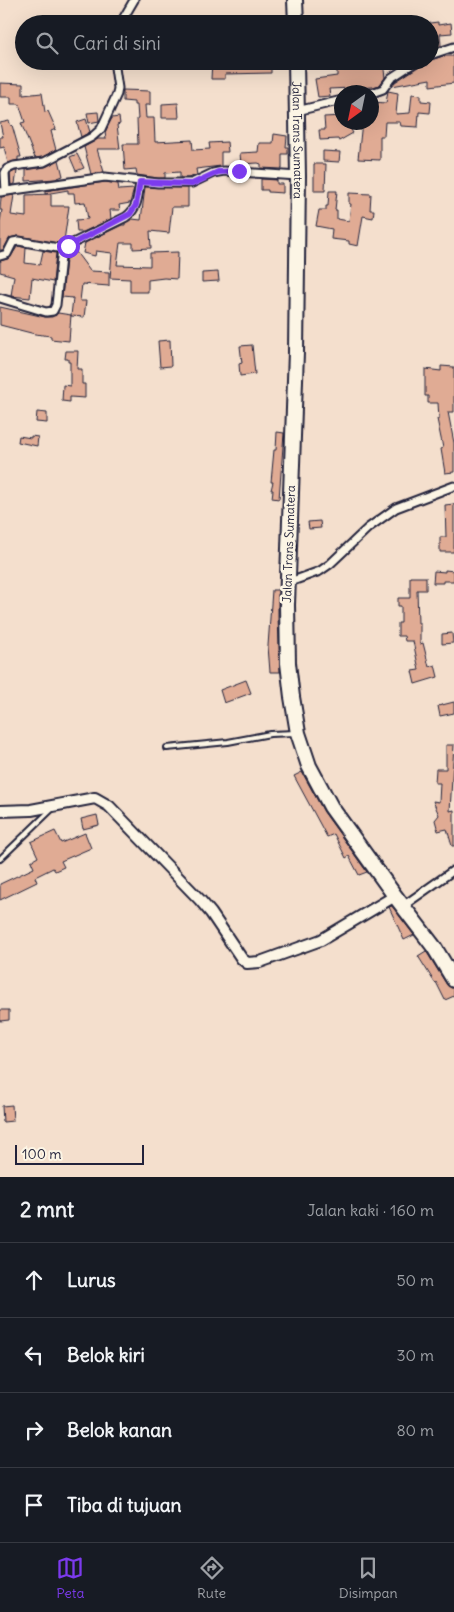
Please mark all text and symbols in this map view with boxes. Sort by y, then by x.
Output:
search box [15,15,439,70]
icon: search [33,29,61,57]
text: Cari di sini [73,31,161,55]
street label: Jalan Trans Sumatera [289,81,306,199]
north arrow [334,85,379,130]
route end [228,160,251,183]
route start [57,235,80,258]
street label: Jalan Trans Sumatera [279,485,298,603]
scale bar [15,1142,144,1165]
text: 100 m [22,1145,62,1163]
text: 2 mnt [20,1196,74,1223]
text: Jalan kaki · 160 m [307,1200,434,1220]
icon: ahead [20,1266,48,1294]
text: Lurus [67,1268,116,1292]
text: 50 m [396,1270,434,1290]
icon: left [20,1341,48,1369]
text: Belok kiri [67,1343,145,1367]
text: 30 m [397,1345,434,1365]
icon: right [20,1416,48,1444]
text: Belok kanan [67,1418,172,1442]
text: 80 m [396,1420,434,1440]
icon: arrive [20,1491,48,1519]
text: Tiba di tujuan [67,1493,182,1517]
tab: Peta [56,1554,84,1602]
tab: Rute [197,1554,226,1602]
tab: Disimpan [339,1554,398,1602]

